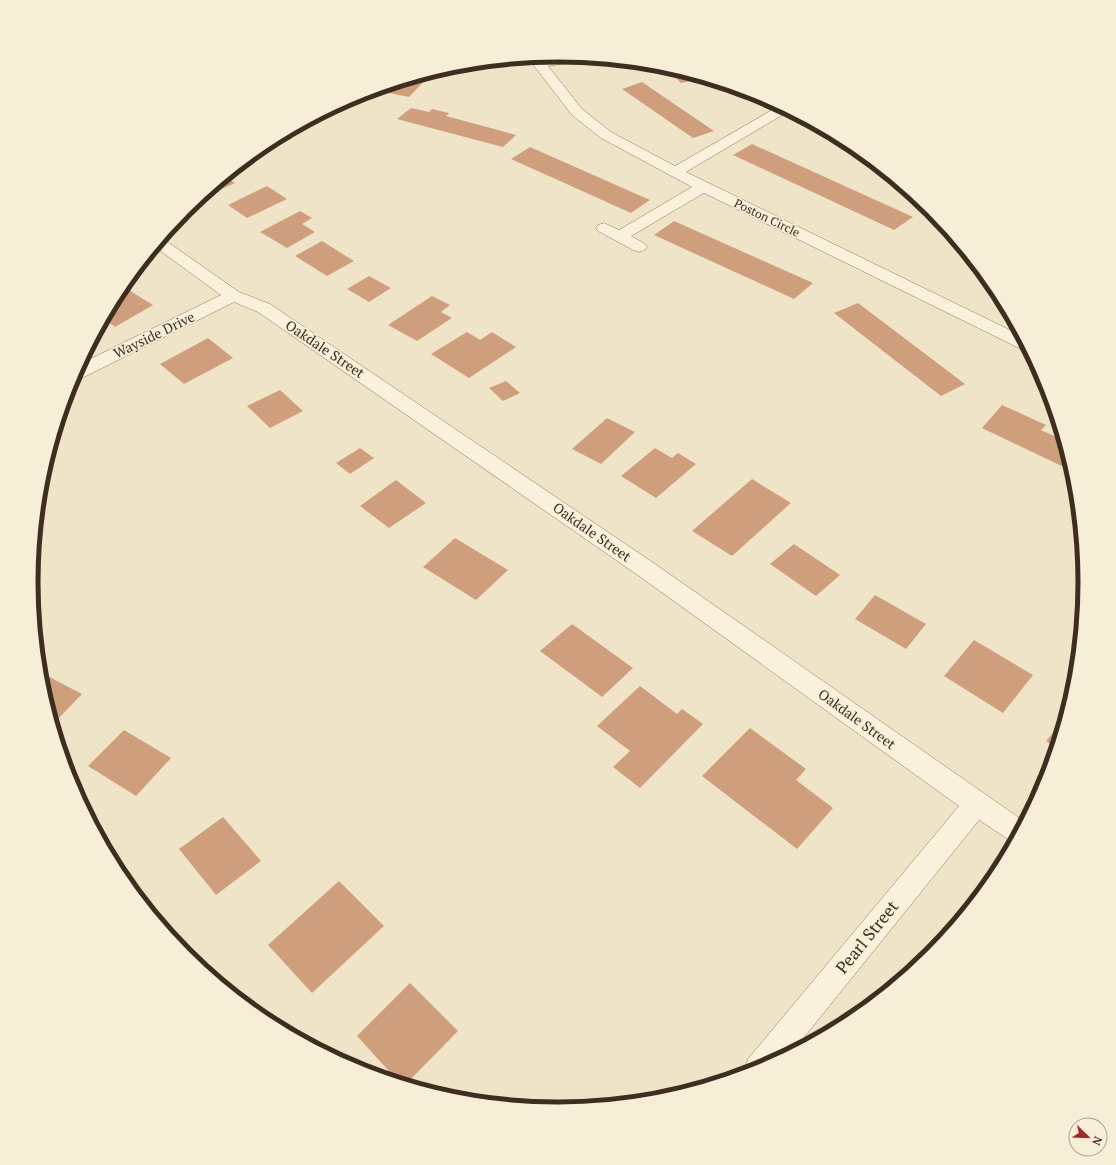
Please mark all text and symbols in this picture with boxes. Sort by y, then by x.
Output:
street label: Poston Circle [732,195,802,240]
street label: Wayside Drive [110,307,198,362]
street label: Oakdale Street [282,315,369,382]
street label: Oakdale Street [549,498,636,566]
street label: Oakdale Street [815,684,901,754]
street label: Pearl Street [830,895,904,978]
north arrow [1068,1117,1108,1157]
text: N [1089,1134,1105,1148]

